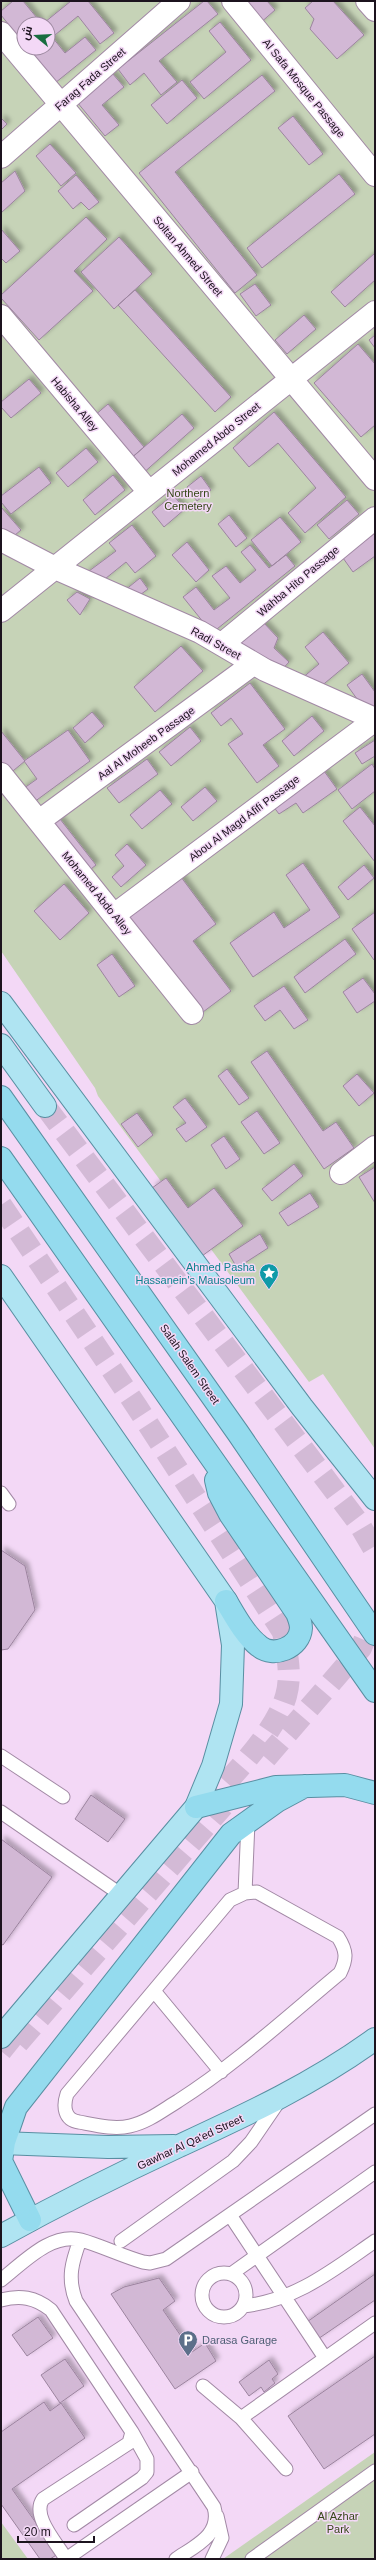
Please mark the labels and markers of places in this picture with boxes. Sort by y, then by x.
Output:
place label: Ahmed Pasha Hassanein's Mausoleum [136,1261,256,1286]
place icon: Ahmed Pasha Hassanein's Mausoleum [258,1262,280,1290]
parking icon: Darasa Garage [177,2329,199,2357]
place label: Darasa Garage [202,2334,277,2346]

